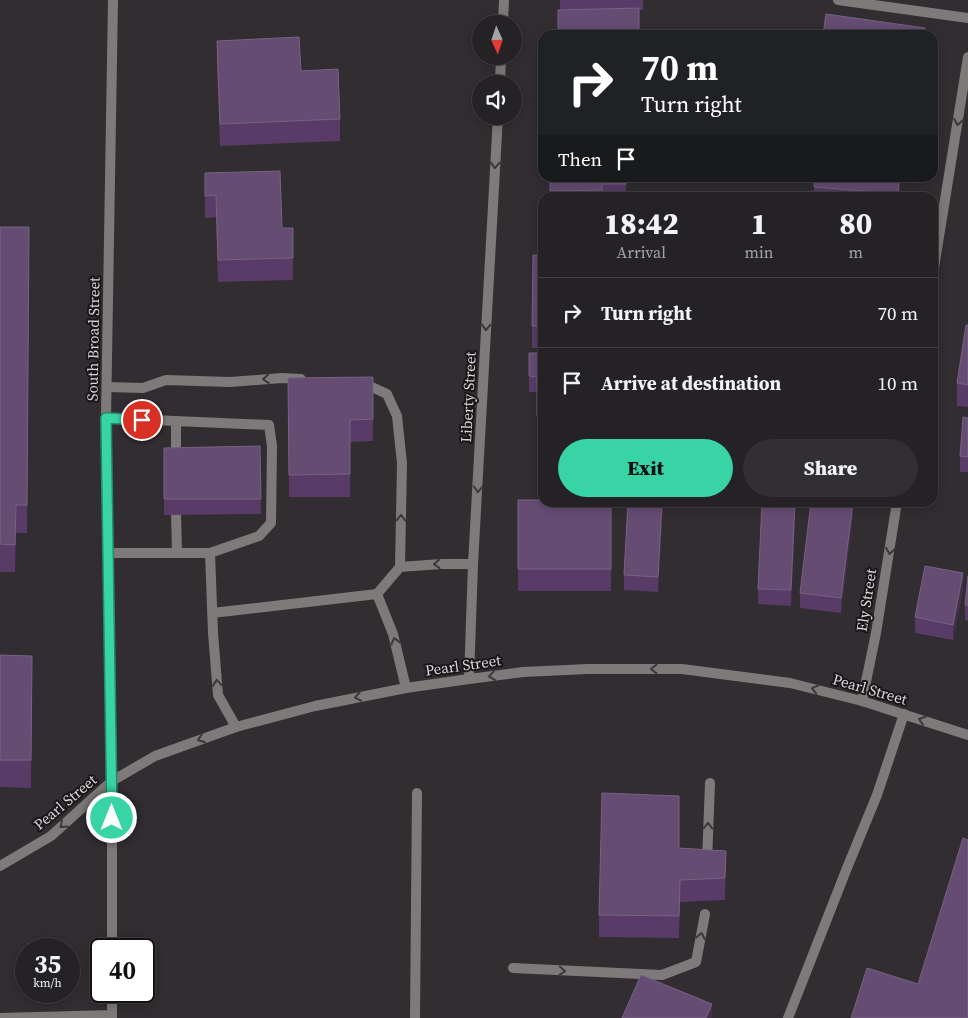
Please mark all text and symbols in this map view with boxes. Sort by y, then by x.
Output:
north arrow [472,15,522,65]
map controls [472,15,522,125]
text: 70 m [641,44,718,92]
icon: right [558,50,623,115]
button: sound [472,75,522,125]
text: Turn right [641,89,742,119]
one-way arrow [953,118,963,126]
icon: arrive [612,145,640,173]
text: Then [558,146,602,172]
one-way arrow [490,161,501,169]
text: 18:42 [604,203,679,244]
text: 1 [751,203,767,244]
text: 80 [839,203,872,244]
text: Arrival [617,241,666,263]
text: min [745,241,773,263]
text: m [848,241,863,263]
street label: South Broad Street [81,277,105,401]
icon: right [558,299,586,327]
text: Turn right [601,300,692,326]
text: 70 m [877,300,918,326]
one-way arrow [481,323,492,331]
street label: Liberty Street [455,351,481,443]
icon: arrive [558,369,586,397]
text: Arrive at destination [601,370,781,396]
text: 10 m [877,370,918,396]
one-way arrow [262,374,270,385]
pin [121,399,163,441]
icon: arrive [128,406,156,434]
button: Exit [558,439,733,497]
button: Share [743,439,918,497]
one-way arrow [472,486,483,494]
one-way arrow [395,514,406,522]
one-way arrow [885,546,895,555]
one-way arrow [433,559,441,570]
street label: Ely Street [851,567,881,633]
one-way arrow [390,637,400,645]
street label: Pearl Street [424,649,502,681]
one-way arrow [650,664,658,674]
street label: Pearl Street [830,668,910,710]
one-way arrow [488,670,496,680]
one-way arrow [212,678,223,686]
one-way arrow [811,684,820,695]
one-way arrow [354,692,362,702]
one-way arrow [918,716,926,726]
one-way arrow [198,733,206,743]
street label: Pearl Street [29,769,101,835]
position arrow [85,791,137,843]
one-way arrow [59,819,68,828]
one-way arrow [703,822,713,830]
one-way arrow [695,932,705,941]
speed limit sign: 40 [90,938,155,1003]
text: 35 [34,947,61,981]
one-way arrow [558,965,566,976]
text: km/h [33,975,62,991]

